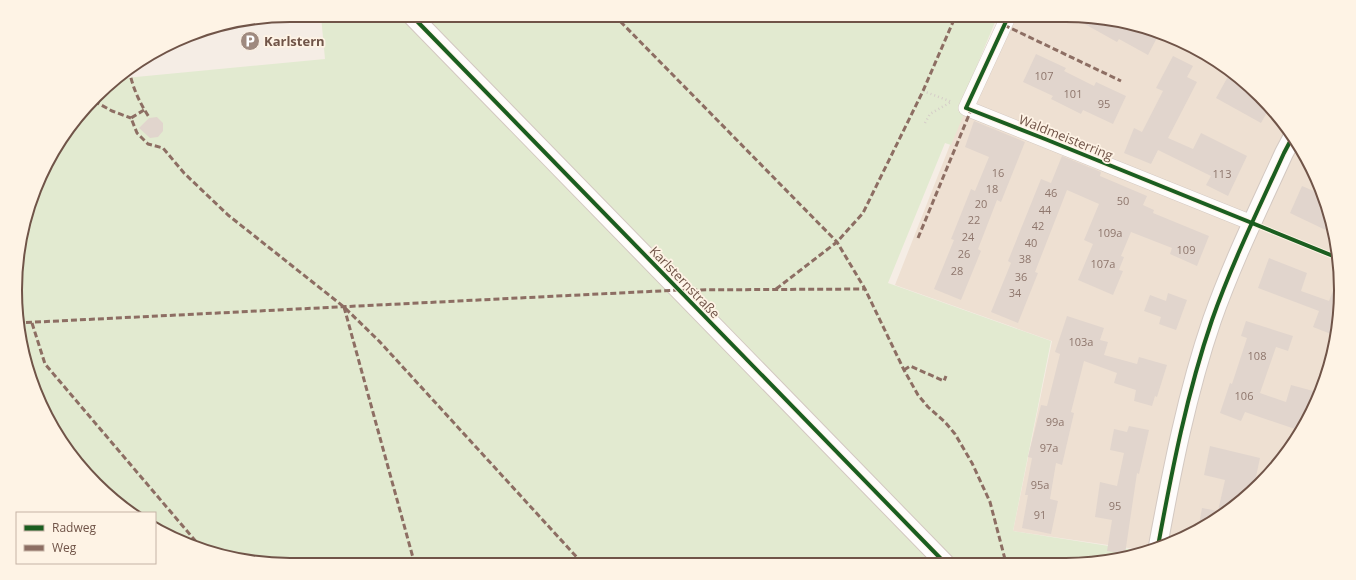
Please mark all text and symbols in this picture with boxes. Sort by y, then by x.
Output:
parking icon: Karlstern [239,30,261,52]
place label: Karlstern [264,32,325,50]
house number: 107 [1035,68,1053,83]
house number: 101 [1064,86,1082,101]
house number: 95 [1098,96,1110,111]
street label: Waldmeisterring [1016,110,1116,164]
house number: 16 [992,165,1004,180]
house number: 113 [1213,166,1231,181]
house number: 18 [986,181,998,196]
house number: 46 [1045,185,1057,200]
house number: 50 [1117,193,1129,208]
house number: 20 [975,196,987,211]
house number: 44 [1039,202,1052,217]
house number: 22 [968,212,980,227]
house number: 42 [1032,218,1044,233]
house number: 109a [1098,225,1122,240]
house number: 24 [962,229,975,244]
house number: 40 [1025,235,1037,250]
street label: Karlsternstraße [646,242,724,322]
house number: 109 [1177,242,1195,257]
house number: 26 [958,246,970,261]
house number: 38 [1019,251,1031,266]
house number: 107a [1091,256,1115,271]
house number: 28 [951,263,963,278]
house number: 36 [1015,269,1027,284]
house number: 34 [1009,285,1022,300]
house number: 103a [1069,334,1093,349]
house number: 108 [1248,348,1266,363]
house number: 106 [1235,388,1253,403]
house number: 99a [1046,414,1064,429]
house number: 97a [1040,440,1058,455]
house number: 95a [1031,477,1049,492]
house number: 95 [1109,498,1121,513]
house number: 91 [1034,507,1046,522]
legend [16,512,156,564]
text: Radweg [52,519,96,536]
text: Weg [52,539,77,556]

